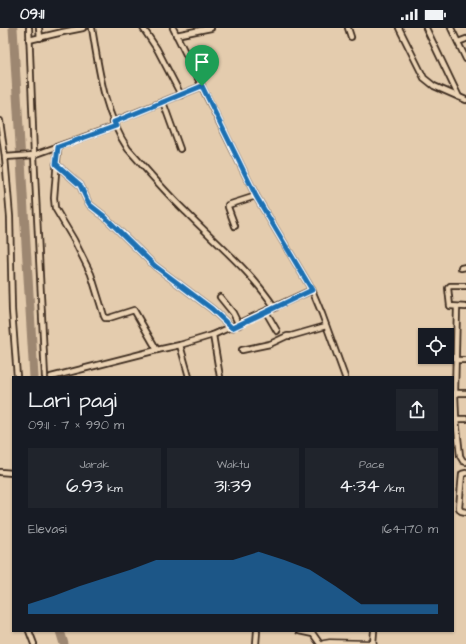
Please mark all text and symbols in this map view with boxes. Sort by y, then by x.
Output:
text: 09:11 [20,4,44,25]
pin [185,45,219,86]
icon: arrive [191,51,213,73]
map controls [418,328,454,364]
button: locate [418,328,454,364]
text: Lari pagi [28,385,117,416]
button: share [396,389,438,431]
text: 09:11 · 7 × 990 m [28,416,124,434]
text: Jarak [79,457,109,472]
text: Waktu [217,457,249,472]
text: Pace [359,457,384,472]
text: 6.93 [66,472,103,500]
text: 31:39 [214,472,252,500]
text: 4:34 [339,472,380,500]
text: km [103,481,123,496]
text: /km [380,481,404,496]
text: Elevasi [28,520,67,538]
text: 164–170 m [382,520,438,538]

